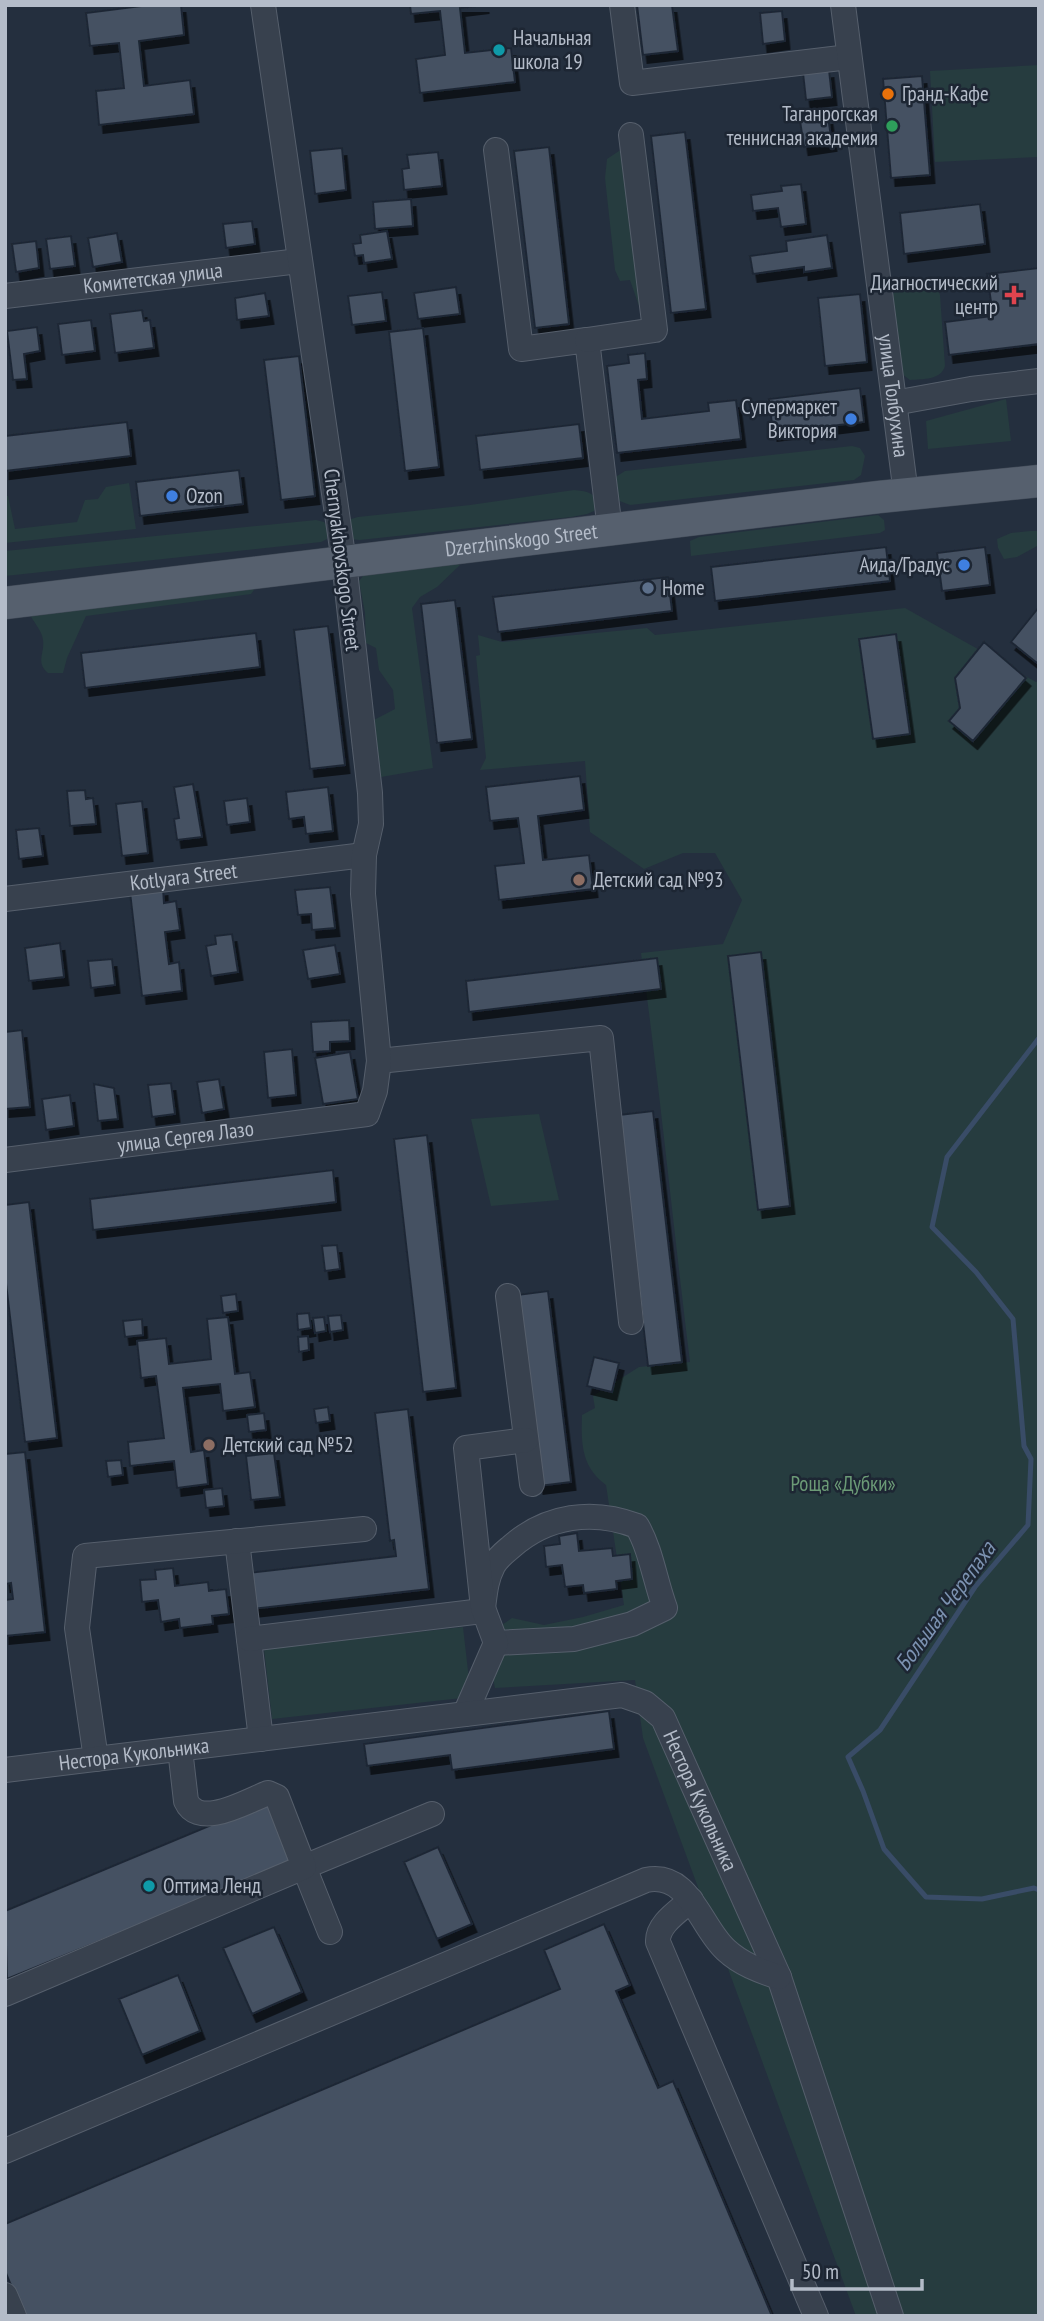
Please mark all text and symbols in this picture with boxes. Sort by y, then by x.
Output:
place label: Начальная школа 19 [513,24,591,75]
marker: Начальная школа 19 [491,42,507,58]
place label: Гранд-Кафе [902,80,989,107]
marker: Гранд-Кафе [880,86,896,102]
place label: Таганрогская теннисная академия [727,100,878,151]
marker: Таганрогская теннисная академия [884,118,900,134]
street label: Комитетская улица [82,256,224,300]
place label: Диагностический центр [871,269,998,320]
marker: Диагностический центр [1004,285,1024,305]
street label: улица Толбухина [873,332,915,459]
place label: Супермаркет Виктория [741,393,837,444]
marker: Супермаркет Виктория [843,411,859,427]
street label: Chernyakhovskogo Street [318,467,367,653]
place label: Ozon [186,482,223,509]
marker: Ozon [164,488,180,504]
street label: Dzerzhinskogo Street [443,517,599,563]
place label: Аида/Градус [859,551,951,578]
marker: Аида/Градус [956,557,972,573]
place label: Home [662,574,705,601]
marker: Home [640,580,656,596]
street label: Kotlyara Street [128,857,239,897]
place label: Детский сад №93 [593,866,723,893]
marker: Детский сад №93 [571,872,587,888]
street label: улица Сергея Лазо [116,1115,255,1159]
place label: Детский сад №52 [223,1431,353,1458]
marker: Детский сад №52 [201,1437,217,1453]
park label: Роща «Дубки» [790,1470,896,1497]
water label: Большая Черепаха [888,1534,1002,1676]
street label: Нестора Кукольника [657,1726,744,1875]
street label: Нестора Кукольника [57,1731,211,1776]
place label: Оптима Ленд [163,1872,261,1899]
marker: Оптима Ленд [141,1878,157,1894]
scale bar [792,2248,922,2292]
text: 50 m [802,2258,839,2285]

